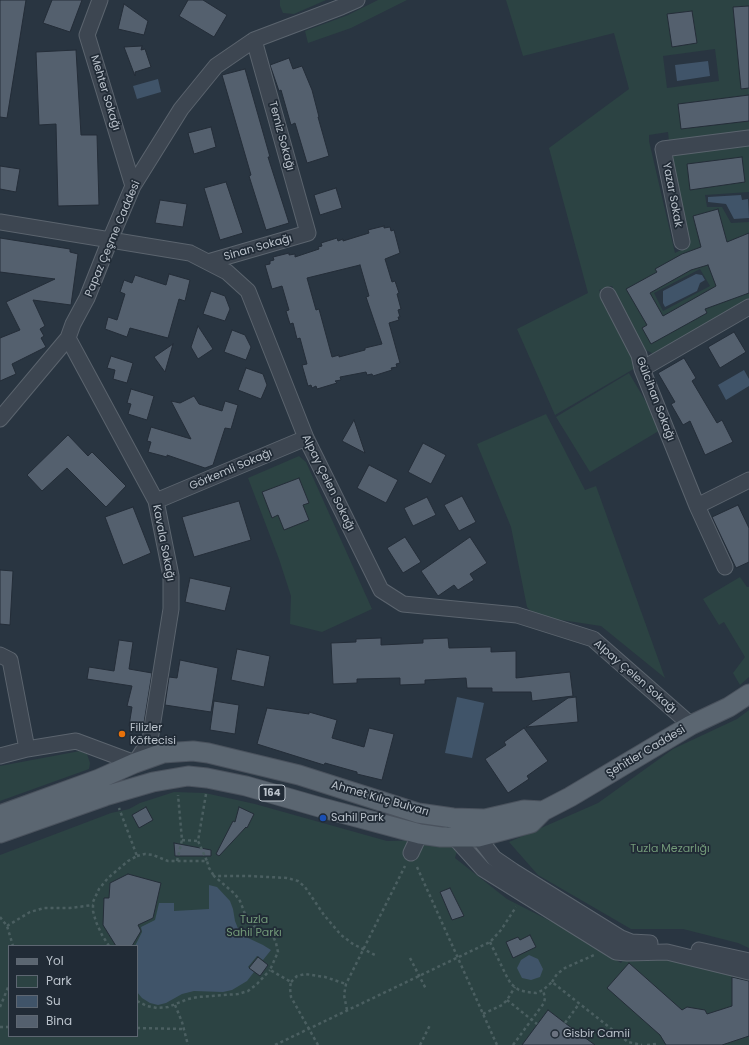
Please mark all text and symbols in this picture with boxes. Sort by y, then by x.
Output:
street label: Mehter Sokağı [87,54,123,132]
street label: Temiz Sokağı [265,100,297,172]
street label: Yazar Sokak [659,162,685,228]
street label: Papaz Çeşme Caddesi [83,179,143,299]
street label: Sinan Sokağı [222,232,294,264]
street label: Gülcihan Sokağı [633,355,677,443]
street label: Alpay Çelen Sokağı [299,433,357,533]
street label: Görkemli Sokağı [188,447,274,493]
street label: Kavala Sokağı [149,504,177,582]
street label: Alpay Çelen Sokağı [591,637,679,717]
place label: Filizler Köftecisi [130,721,176,747]
street label: Şehitler Caddesi [604,723,688,781]
marker: Filizler Köftecisi [117,729,127,739]
street label: Ahmet Kılıç Bulvarı [330,779,430,819]
road number: 164 [259,785,285,801]
place label: Sahil Park [331,811,384,825]
marker: Sahil Park [318,813,328,823]
park label: Tuzla Mezarlığı [630,842,710,856]
park label: Tuzla Sahil Parkı [226,913,282,939]
legend [8,945,138,1037]
text: Yol [46,952,64,969]
text: Park [46,972,72,989]
text: Su [46,992,61,1009]
text: Bina [46,1012,72,1029]
place label: Gisbir Camii [563,1027,630,1041]
marker: Gisbir Camii [550,1029,560,1039]

